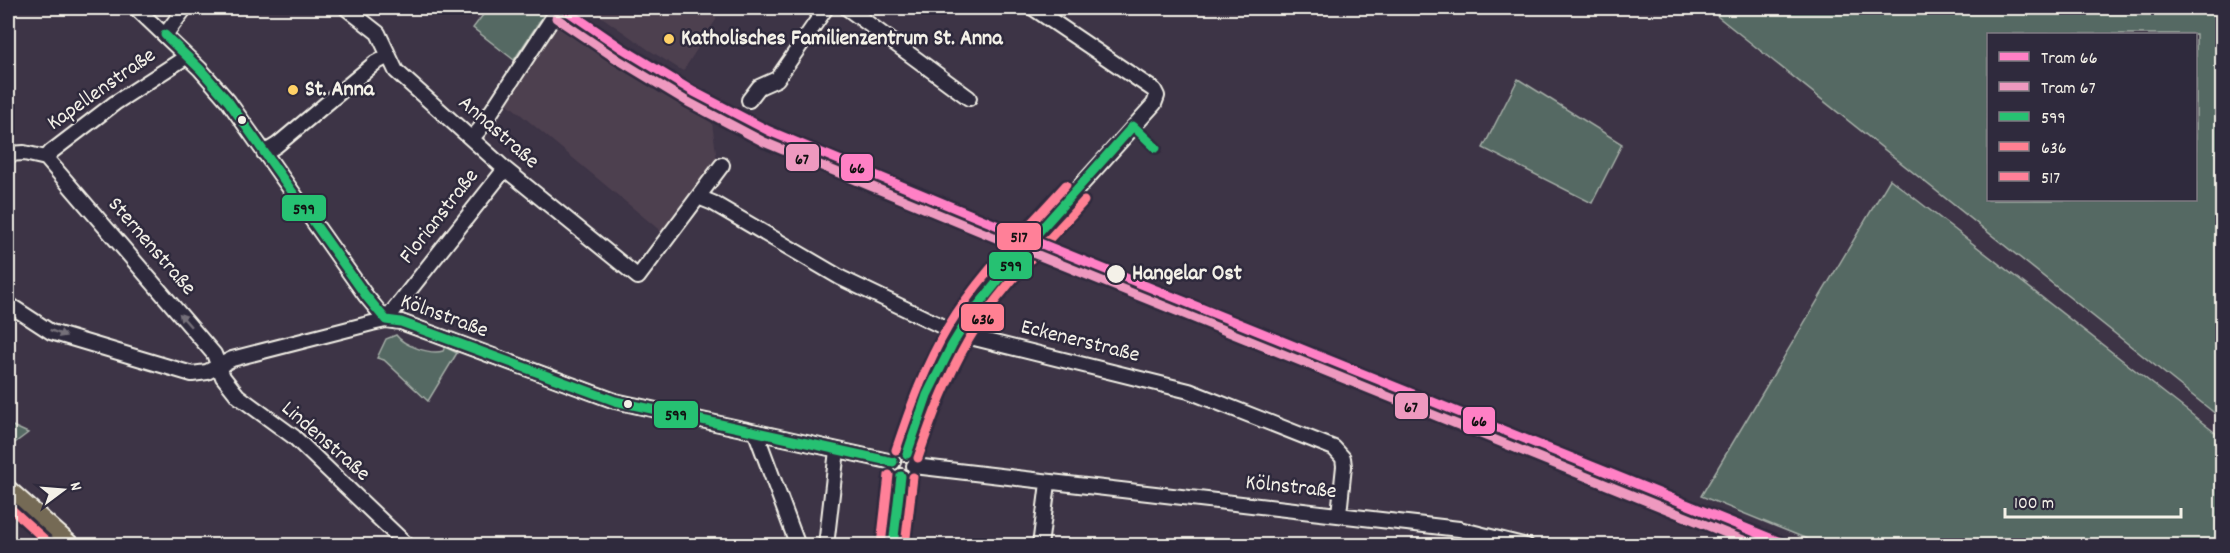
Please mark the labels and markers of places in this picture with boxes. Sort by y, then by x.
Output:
place label: Katholisches Familienzentrum St. Anna [681,24,1003,55]
marker: Katholisches Familienzentrum St. Anna [662,32,676,46]
place label: St. Anna [305,75,375,106]
marker: St. Anna [286,83,300,97]
unlabelled marker [236,114,248,126]
place label: Hangelar Ost [1132,259,1243,290]
marker: Hangelar Ost [1105,263,1127,285]
unlabelled marker [622,398,634,410]

